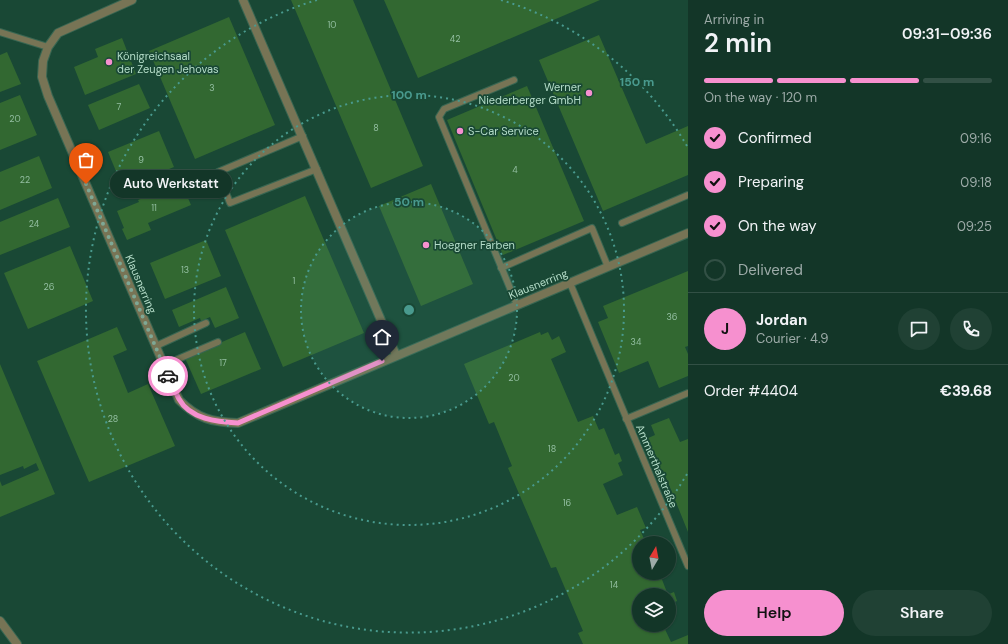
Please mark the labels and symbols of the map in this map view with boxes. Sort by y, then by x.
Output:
house number: 10 [328,19,336,31]
house number: 42 [450,33,460,45]
place label: Königreichsaal der Zeugen Jehovas [117,49,218,76]
marker: Königreichsaal der Zeugen Jehovas [104,57,114,67]
text: 150 m [620,74,654,90]
place label: Werner Niederberger GmbH [479,80,581,107]
house number: 3 [209,82,215,94]
text: 100 m [391,87,427,103]
marker: Werner Niederberger GmbH [584,88,594,98]
house number: 7 [117,101,122,113]
house number: 20 [9,113,21,125]
house number: 8 [373,122,379,134]
place label: S-Car Service [468,124,539,138]
marker: S-Car Service [455,126,465,136]
pin [69,143,103,184]
house number: 9 [138,154,144,166]
house number: 4 [512,164,518,176]
callout: Auto Werkstatt [110,170,232,198]
house number: 22 [20,174,30,186]
text: 50 m [394,194,424,210]
house number: 11 [151,202,157,214]
house number: 24 [29,218,40,230]
place label: Hoegner Farben [434,238,515,252]
marker: Hoegner Farben [421,240,431,250]
street label: Klausnerring [122,253,160,315]
house number: 13 [181,264,189,276]
street label: Klausnerring [506,266,570,302]
house number: 1 [293,275,296,287]
house number: 26 [44,281,55,293]
centre of rings [402,303,416,317]
house number: 36 [667,311,678,323]
pin [365,320,399,361]
house number: 34 [631,336,642,348]
courier [148,356,188,396]
house number: 17 [219,357,227,369]
house number: 20 [508,372,520,384]
house number: 28 [108,413,118,425]
street label: Ammerthalstraße [633,422,681,510]
house number: 18 [548,443,556,455]
house number: 16 [563,497,572,509]
north arrow [632,536,676,580]
house number: 14 [610,579,619,591]

